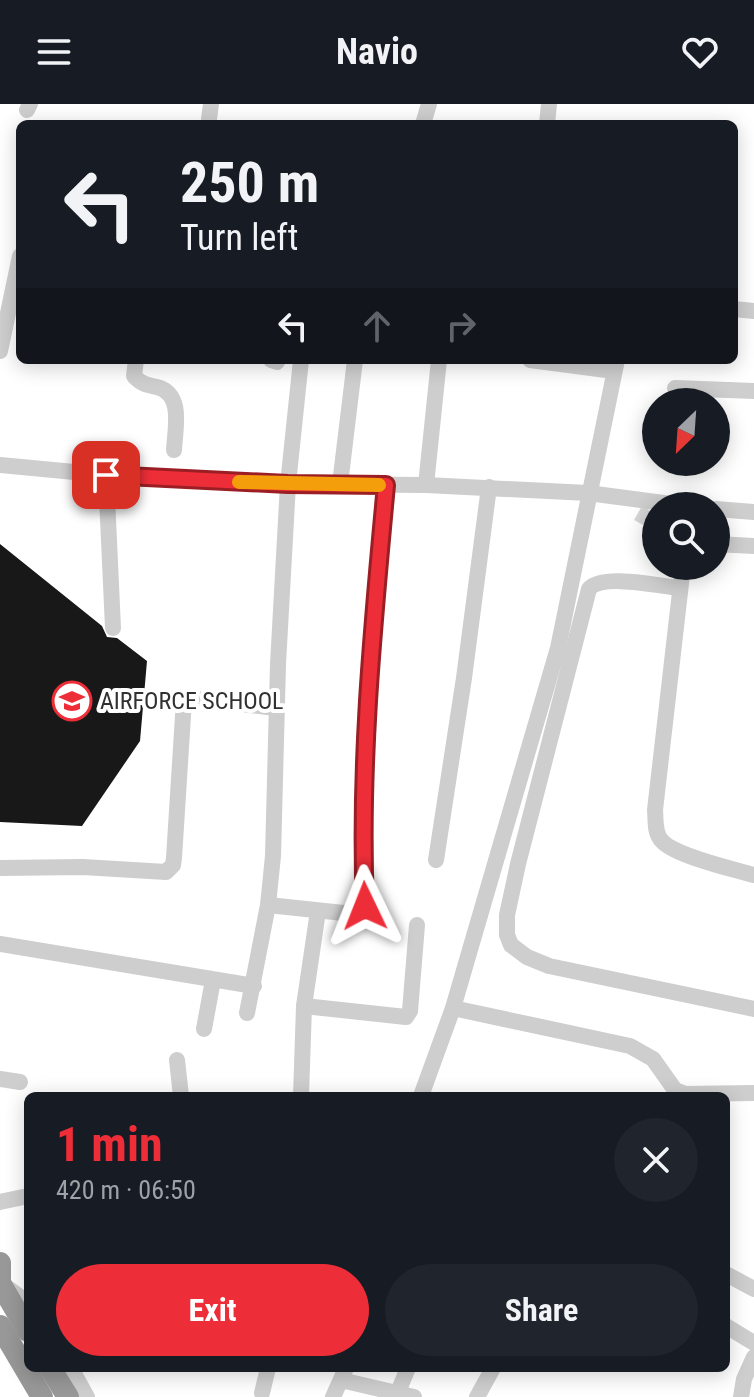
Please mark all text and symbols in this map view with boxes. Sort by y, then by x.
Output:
icon: menu [32,30,76,74]
icon: heart [678,30,722,74]
text: Navio [336,31,418,73]
text: 250 m [180,150,319,216]
icon: left [48,152,152,256]
text: Turn left [180,217,298,259]
icon: left [271,304,315,348]
icon: ahead [355,304,399,348]
icon: right [439,304,483,348]
north arrow [642,388,730,476]
map controls [642,388,730,580]
pin [72,441,140,509]
icon: arrive [84,453,128,497]
button: search [642,492,730,580]
school or university icon: AIRFORCE SCHOOL [51,680,93,722]
place label: AIRFORCE SCHOOL [100,687,284,715]
position arrow [323,864,407,948]
text: 1 min [56,1116,163,1173]
button: close [614,1118,698,1202]
text: 420 m · 06:50 [56,1175,196,1205]
button: Exit [56,1264,369,1356]
button: Share [385,1264,698,1356]

